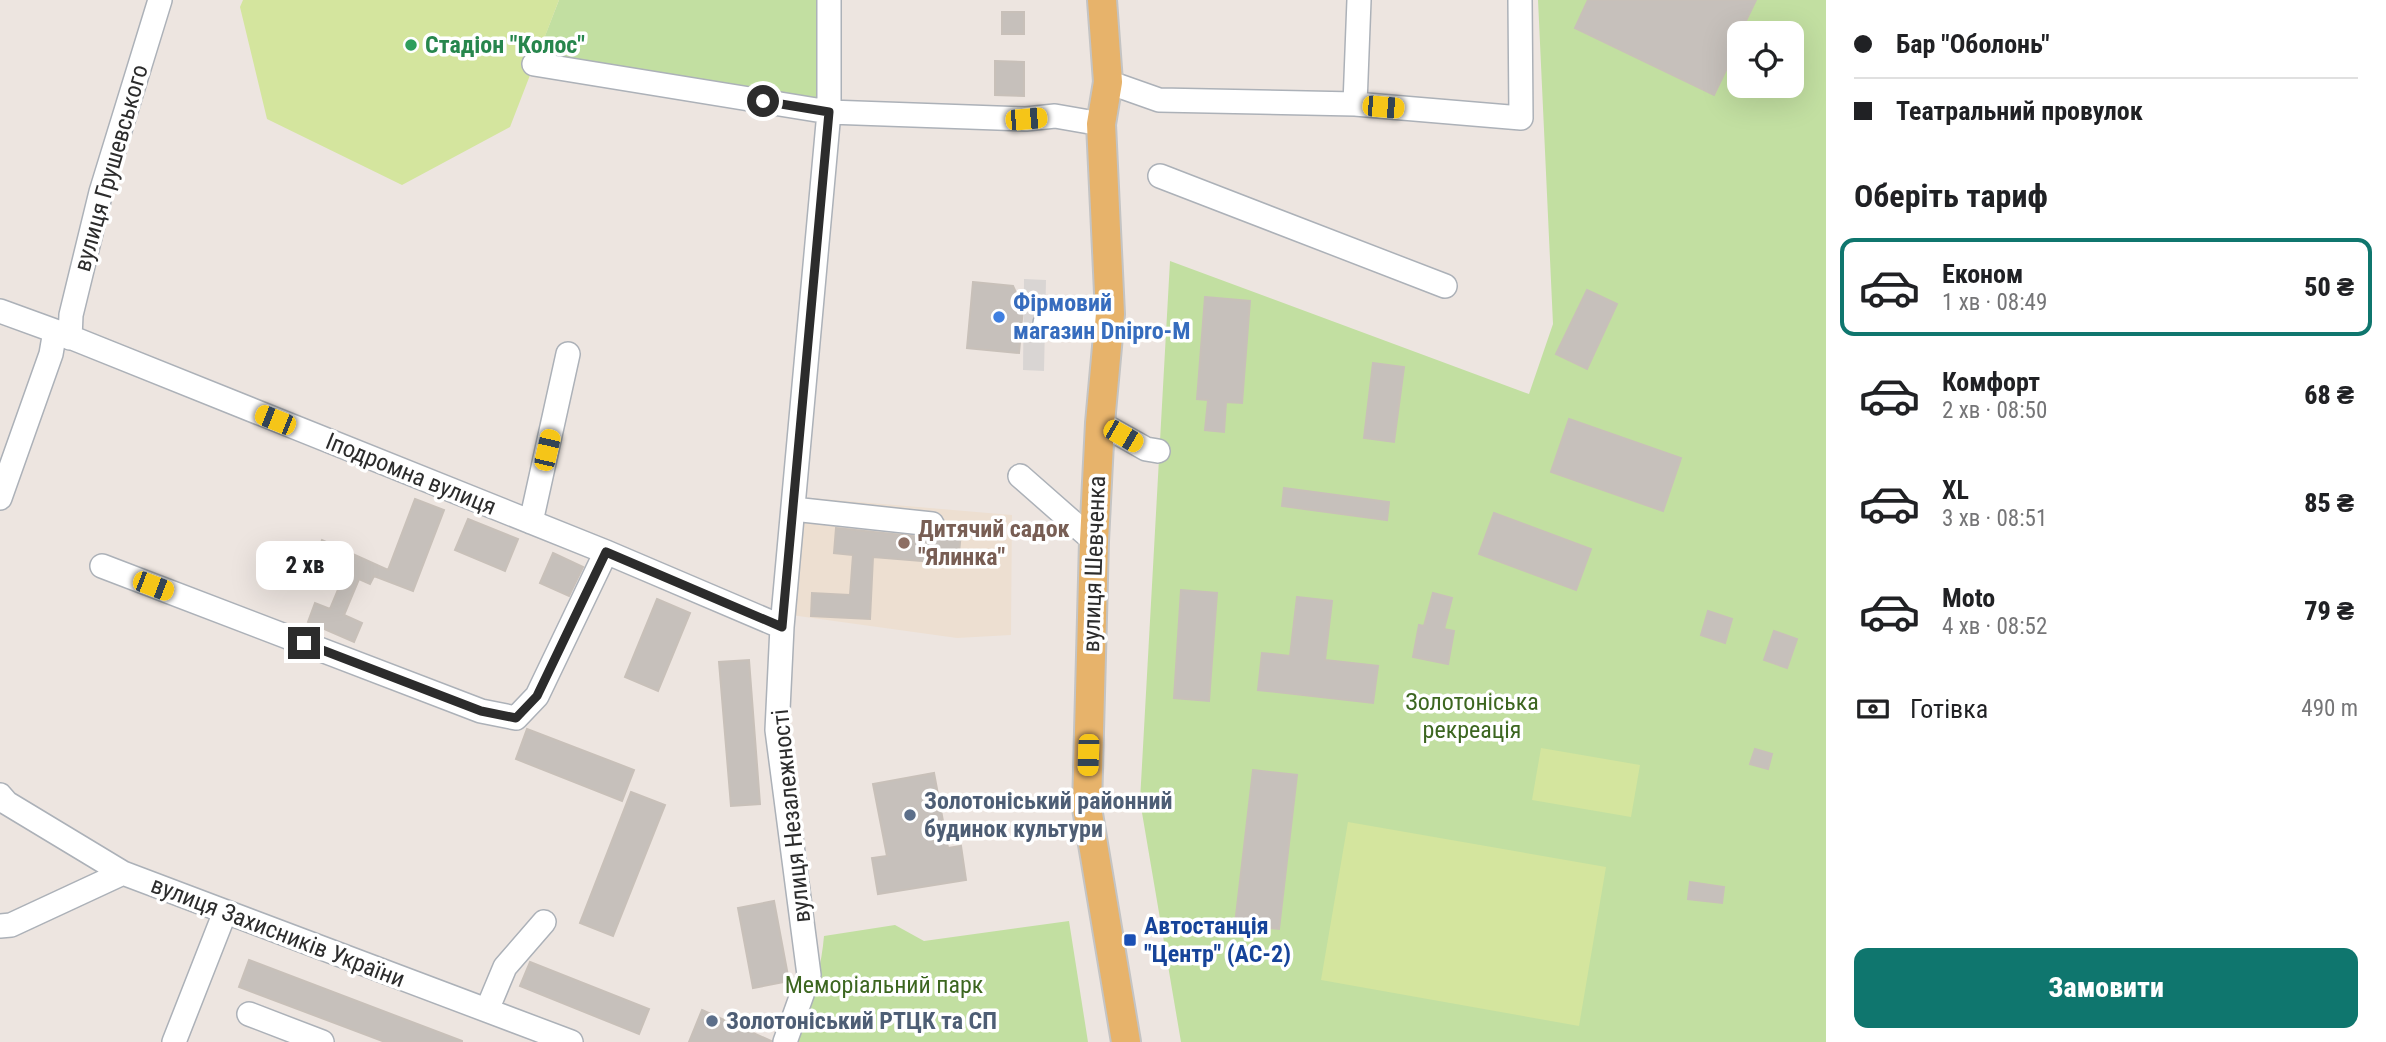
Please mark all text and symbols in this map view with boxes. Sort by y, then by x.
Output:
map controls [1727,21,1804,98]
button: locate [1727,21,1804,98]
text: Бар "Оболонь" [1896,29,2050,59]
place label: Стадіон "Колос" [425,31,585,59]
marker: Стадіон "Колос" [403,37,419,53]
street label: вулиця Грушевського [68,61,154,275]
route start [747,85,779,117]
car [1362,95,1405,119]
text: Театральний провулок [1896,96,2143,126]
car [1005,107,1048,131]
text: Оберіть тариф [1854,177,2048,215]
icon: car [1858,256,1921,319]
text: Економ [1942,259,2023,289]
text: 50 ₴ [2304,272,2354,302]
place label: Фірмовий магазин Dnipro-M [1013,289,1190,345]
text: 1 хв · 08:49 [1942,289,2047,316]
marker: Фірмовий магазин Dnipro-M [991,309,1007,325]
icon: car [1858,364,1921,427]
text: Комфорт [1942,367,2040,397]
text: 68 ₴ [2304,380,2354,410]
text: 2 хв · 08:50 [1942,397,2047,424]
car [252,402,299,438]
car [1100,416,1147,456]
street label: Іподромна вулиця [322,427,500,521]
car [533,427,562,473]
icon: car [1858,472,1921,535]
street label: вулиця Шевченка [1077,475,1111,653]
text: XL [1942,475,1969,505]
text: 85 ₴ [2304,488,2354,518]
text: 3 хв · 08:51 [1942,505,2047,532]
place label: Дитячий садок "Ялинка" [918,515,1070,571]
marker: Дитячий садок "Ялинка" [896,535,912,551]
callout: 2 хв [255,542,353,590]
text: 2 хв [286,552,324,579]
car [130,569,177,603]
icon: car [1858,580,1921,643]
text: Moto [1942,583,1995,613]
text: 79 ₴ [2304,596,2354,626]
text: 4 хв · 08:52 [1942,613,2047,640]
route end [288,627,320,659]
park label: Золотоніська рекреація [1405,688,1539,744]
icon: cash [1854,690,1892,728]
text: Готівка [1910,694,1988,724]
text: 490 m [2301,695,2358,722]
street label: вулиця Незалежності [766,708,816,924]
car [1077,734,1100,776]
place label: Золотоніський районний будинок культури [924,787,1172,843]
marker: Золотоніський районний будинок культури [902,807,918,823]
street label: вулиця Захисників України [147,871,409,993]
place label: Автостанція "Центр" (АС-2) [1144,912,1291,968]
marker: Автостанція "Центр" (АС-2) [1122,932,1138,948]
button: Замовити [1854,948,2358,1028]
park label: Меморіальний парк [785,971,984,999]
place label: Золотоніський РТЦК та СП [726,1007,997,1035]
marker: Золотоніський РТЦК та СП [704,1013,720,1029]

